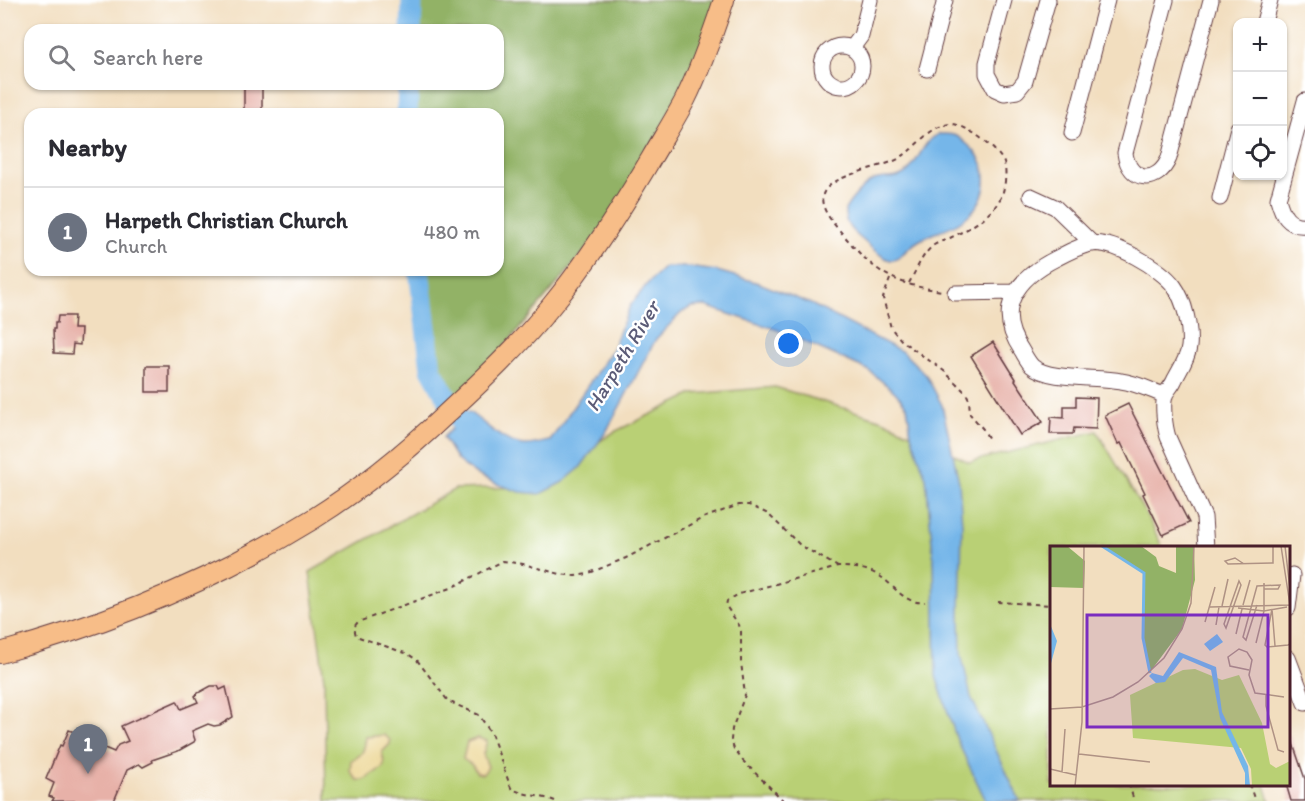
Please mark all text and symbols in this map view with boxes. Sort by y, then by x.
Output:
map controls [1233,18,1287,180]
button: + [1233,18,1287,72]
search box [24,24,504,90]
icon: search [45,41,78,74]
text: Search here [93,44,203,71]
button: − [1233,72,1287,126]
button: locate [1233,126,1287,180]
text: Nearby [48,131,127,163]
text: Harpeth Christian Church [105,207,348,234]
text: 1 [63,220,72,244]
text: 480 m [423,220,480,244]
text: Church [105,234,167,258]
water label: Harpeth River [579,294,666,416]
your location [774,329,803,358]
inset map [1050,546,1290,786]
pin: 1 [68,724,107,774]

